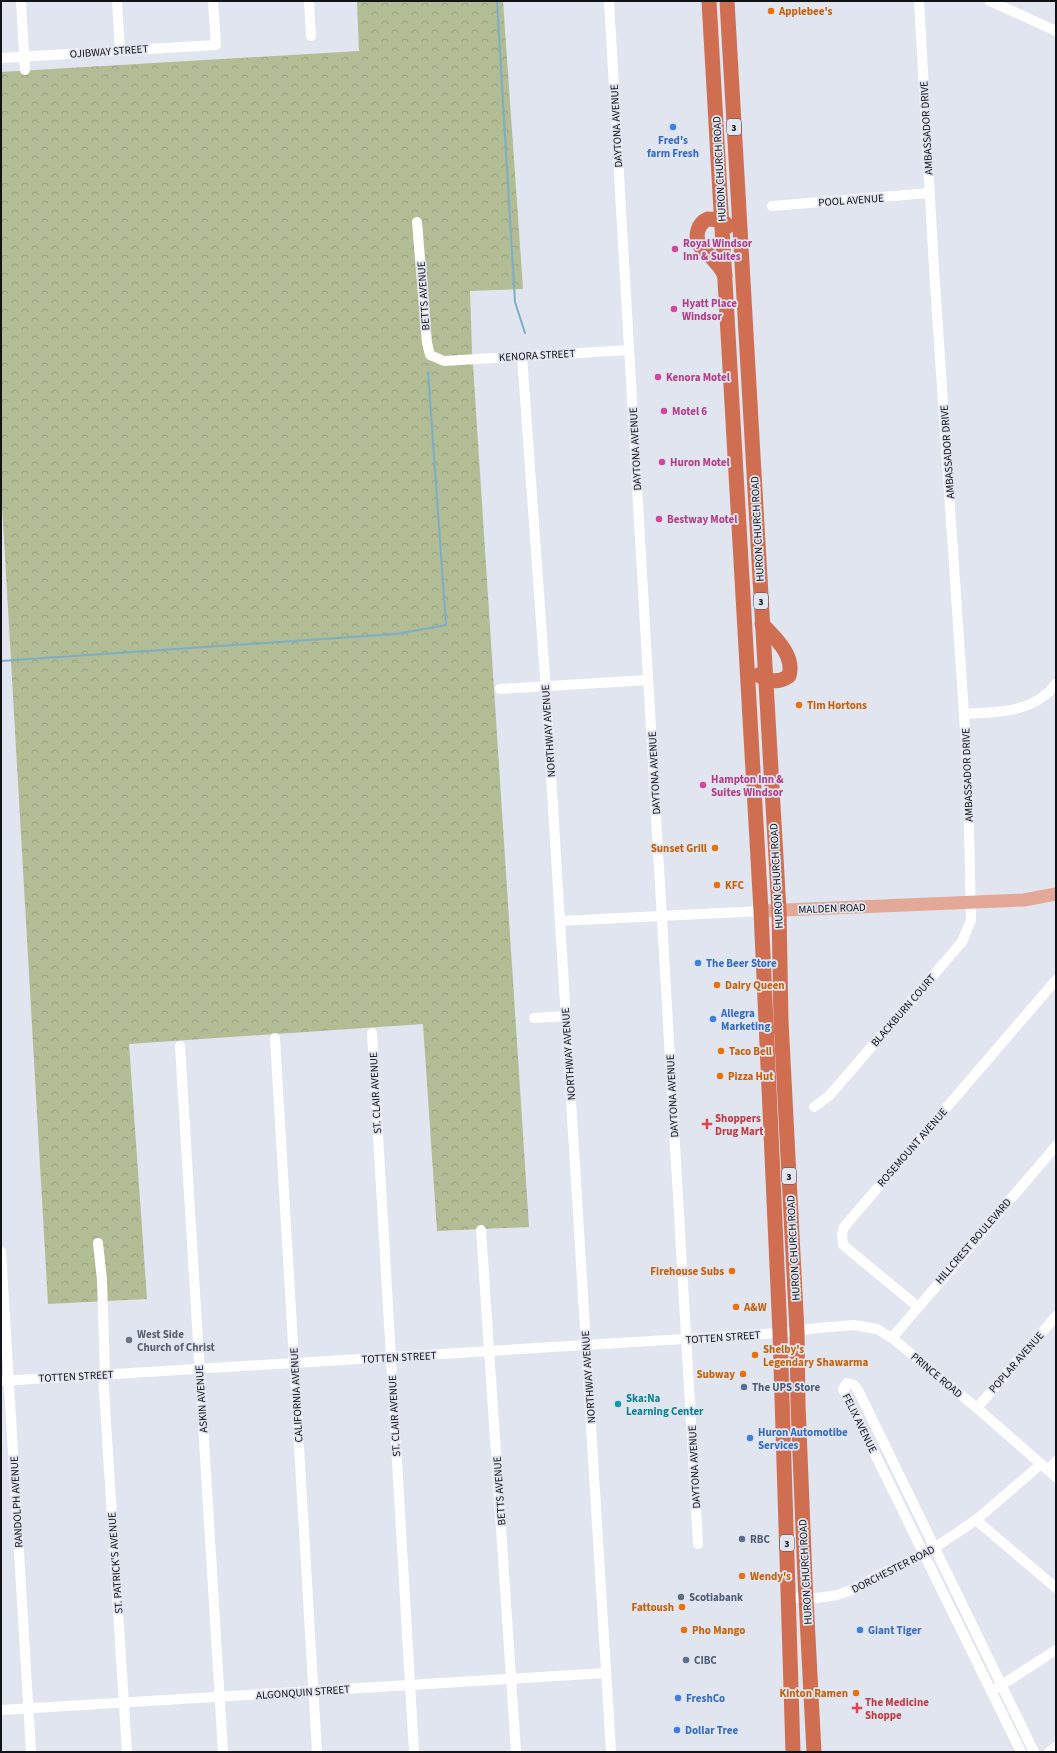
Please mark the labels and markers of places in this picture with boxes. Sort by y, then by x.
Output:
place label: Applebee's [778,4,833,19]
marker: Applebee's [766,6,776,16]
marker: Fred's farm Fresh [668,122,678,132]
place label: Fred's farm Fresh [647,133,699,161]
place label: Royal Windsor Inn & Suites [683,236,753,264]
marker: Royal Windsor Inn & Suites [670,244,680,254]
place label: Hyatt Place Windsor [682,296,737,324]
marker: Hyatt Place Windsor [669,304,679,314]
place label: Kenora Motel [666,370,731,385]
marker: Kenora Motel [653,372,663,382]
place label: Motel 6 [672,404,707,419]
marker: Motel 6 [659,406,669,416]
place label: Huron Motel [670,455,730,470]
marker: Huron Motel [657,457,667,467]
place label: Bestway Motel [667,512,738,527]
marker: Bestway Motel [654,514,664,524]
place label: Tim Hortons [807,698,867,713]
marker: Tim Hortons [794,700,804,710]
place label: Hampton Inn & Suites Windsor [711,772,784,800]
marker: Hampton Inn & Suites Windsor [698,780,708,790]
place label: Sunset Grill [651,841,708,856]
marker: Sunset Grill [710,843,720,853]
place label: KFC [725,878,744,893]
marker: KFC [712,880,722,890]
place label: The Beer Store [706,956,777,971]
marker: The Beer Store [693,958,703,968]
place label: Dairy Queen [725,978,785,993]
marker: Dairy Queen [712,980,722,990]
place label: Allegra Marketing [720,1006,770,1034]
marker: Allegra Marketing [708,1014,718,1024]
place label: Taco Bell [729,1044,773,1059]
marker: Taco Bell [716,1046,726,1056]
place label: Pizza Hut [728,1069,774,1084]
marker: Pizza Hut [715,1071,725,1081]
place label: Shoppers Drug Mart [715,1111,764,1139]
marker: Shoppers Drug Mart [702,1119,712,1129]
place label: Firehouse Subs [650,1264,724,1279]
marker: Firehouse Subs [727,1266,737,1276]
place label: A&W [743,1300,767,1315]
marker: A&W [731,1302,741,1312]
place label: West Side Church of Christ [137,1327,216,1355]
marker: West Side Church of Christ [124,1335,134,1345]
place label: Shelby's Legendary Shawarma [763,1342,869,1370]
marker: Shelby's Legendary Shawarma [750,1350,760,1360]
place label: Subway [696,1367,735,1382]
marker: Subway [738,1369,748,1379]
place label: The UPS Store [752,1380,821,1395]
marker: The UPS Store [739,1382,749,1392]
place label: Ska:Na Learning Center [626,1391,704,1419]
marker: Ska:Na Learning Center [613,1399,623,1409]
place label: Huron Automotibe Services [758,1425,848,1453]
marker: Huron Automotibe Services [745,1433,755,1443]
place label: RBC [750,1532,770,1547]
marker: RBC [737,1534,747,1544]
place label: Wendy's [750,1569,791,1584]
marker: Wendy's [737,1571,747,1581]
place label: Scotiabank [689,1590,743,1605]
marker: Scotiabank [676,1592,686,1602]
place label: Fattoush [632,1600,674,1615]
marker: Fattoush [677,1602,687,1612]
place label: Pho Mango [692,1623,745,1638]
place label: Giant Tiger [868,1623,922,1638]
marker: Pho Mango [679,1625,689,1635]
marker: Giant Tiger [855,1625,865,1635]
place label: CIBC [694,1653,717,1668]
marker: CIBC [681,1655,691,1665]
place label: Kinton Ramen [779,1686,848,1701]
marker: Kinton Ramen [851,1688,861,1698]
place label: FreshCo [686,1691,725,1706]
marker: FreshCo [673,1693,683,1703]
place label: The Medicine Shoppe [865,1695,929,1723]
marker: The Medicine Shoppe [852,1703,862,1713]
place label: Dollar Tree [685,1723,738,1738]
marker: Dollar Tree [672,1725,682,1735]

